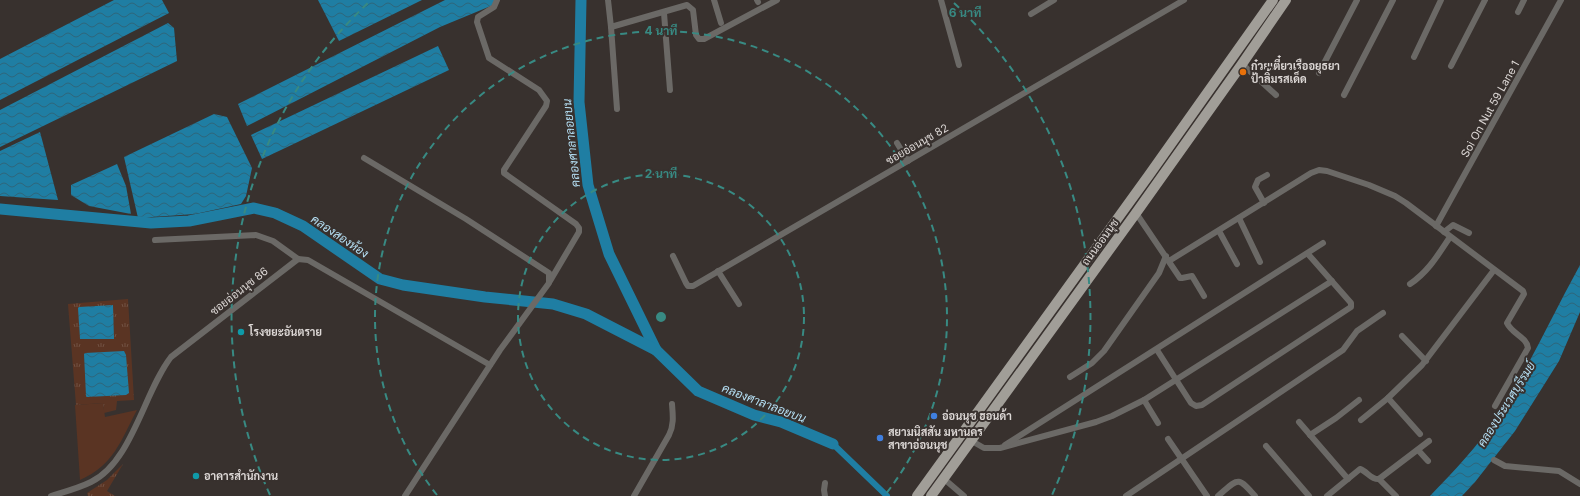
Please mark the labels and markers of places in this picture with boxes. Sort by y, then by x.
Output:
place label: ก๋วยเตี๋ยวเรืออยุธยา ป้าลิ้มรสเด็ด [1251,55,1340,86]
marker: ก๋วยเตี๋ยวเรืออยุธยา ป้าลิ้มรสเด็ด [1238,67,1248,77]
centre of rings [654,310,668,324]
place label: โรงขยะอันตราย [248,324,322,339]
marker: โรงขยะอันตราย [236,327,246,337]
place label: อ่อนนุช ฮอนด้า [942,408,1012,424]
marker: อ่อนนุช ฮอนด้า [929,411,939,421]
place label: สยามนิสสัน มหานคร สาขาอ่อนนุช [888,425,983,453]
marker: สยามนิสสัน มหานคร สาขาอ่อนนุช [875,433,885,443]
place label: อาคารสำนักงาน [204,469,278,483]
marker: อาคารสำนักงาน [191,471,201,481]

